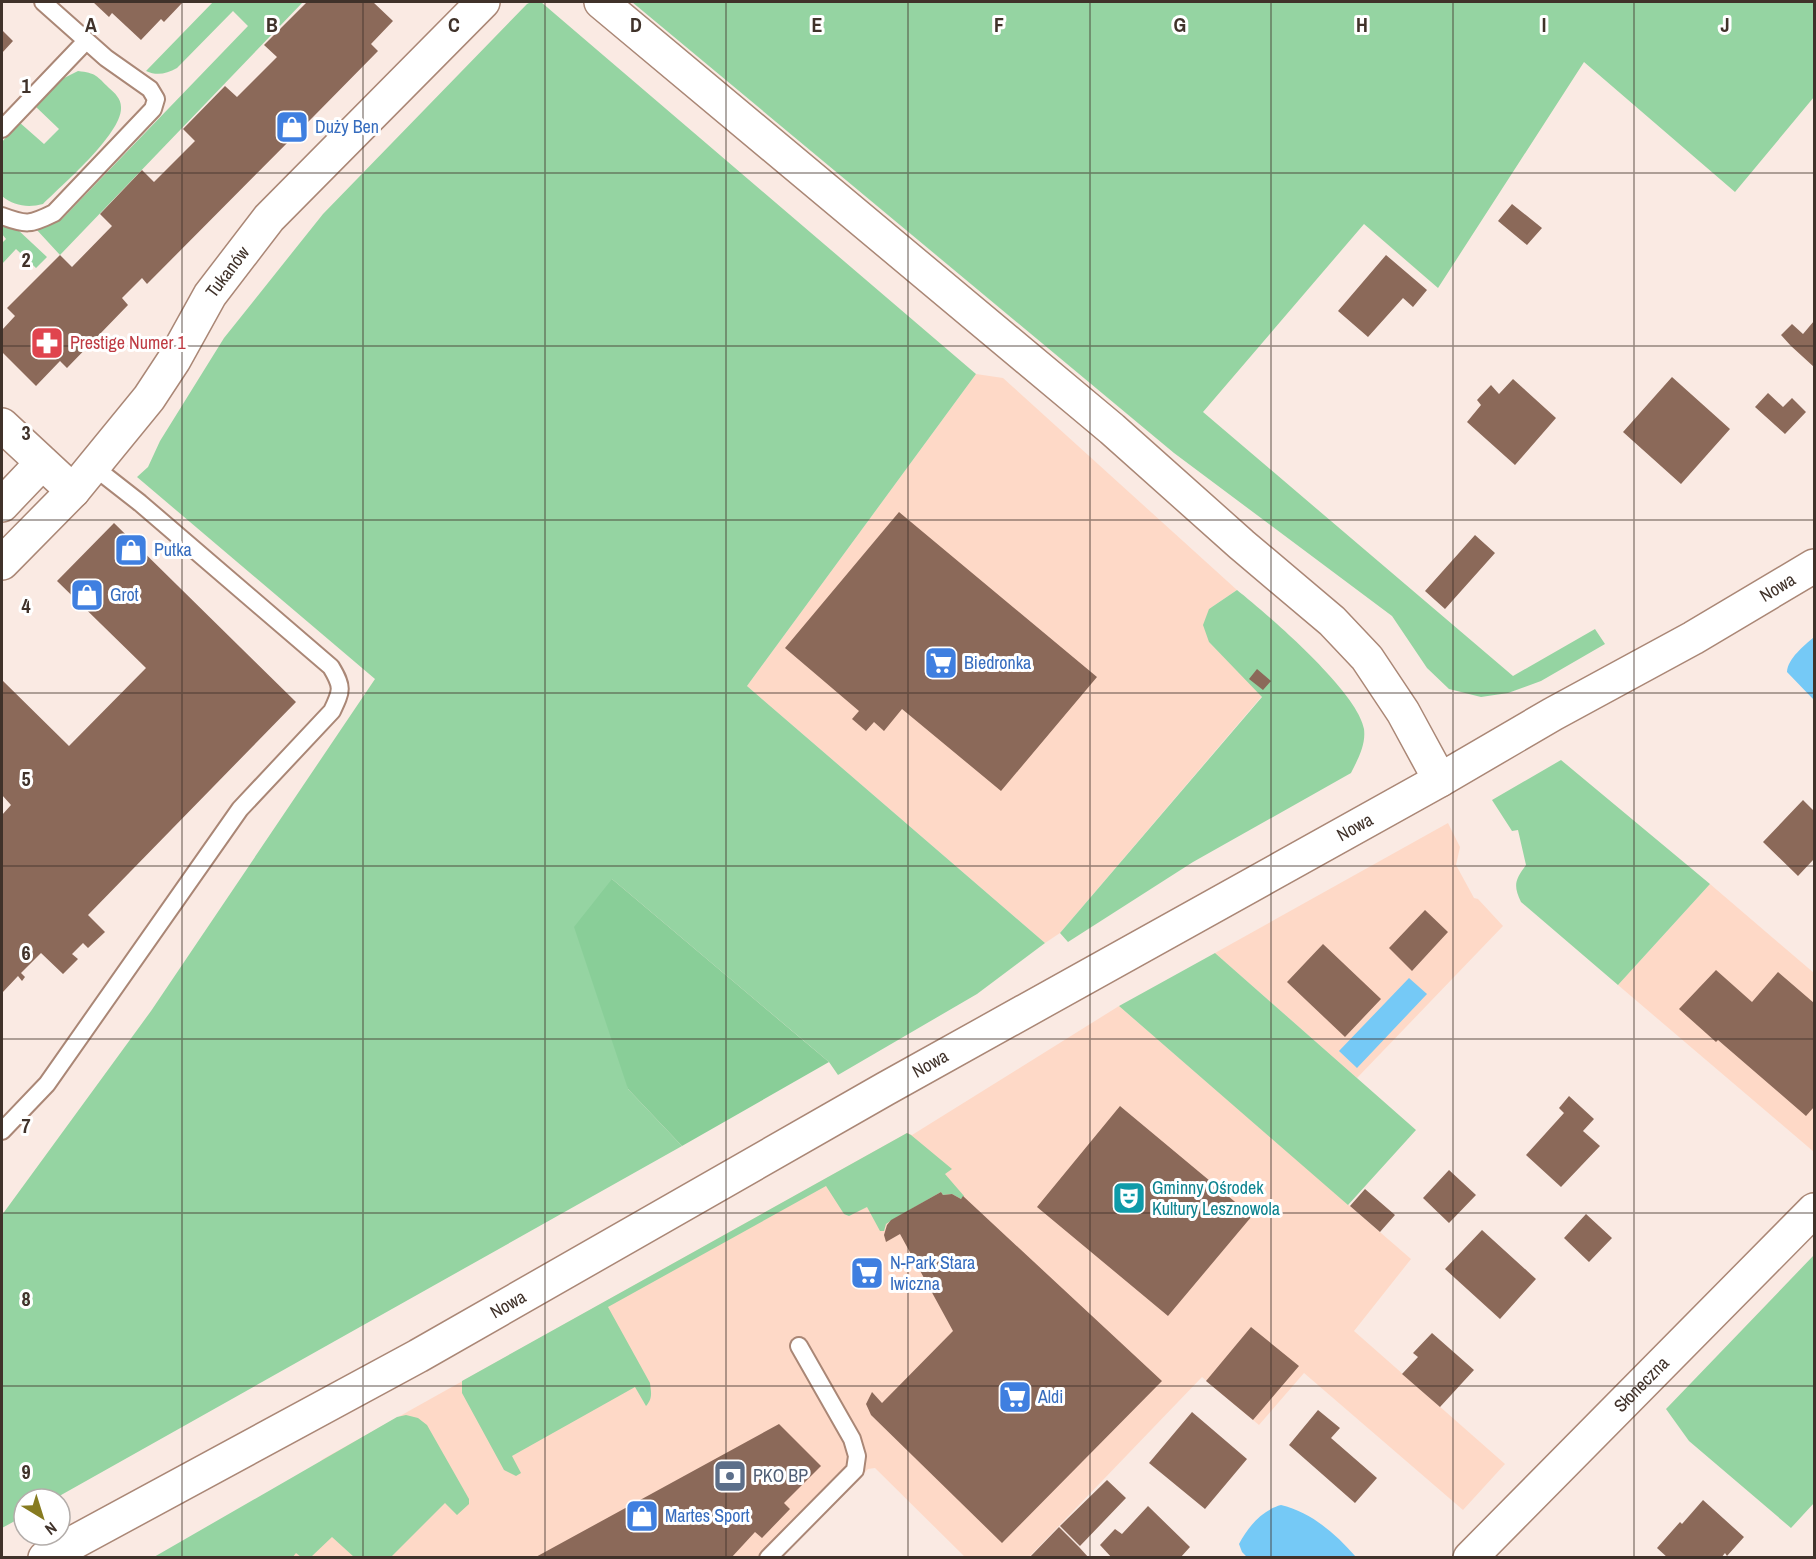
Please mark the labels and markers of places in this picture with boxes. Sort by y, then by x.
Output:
shop icon: Duży Ben [274,109,310,145]
place label: Duży Ben [315,114,379,139]
pharmacy icon: Prestige Numer 1 [29,325,65,361]
place label: Prestige Numer 1 [70,330,186,355]
shop icon: Putka [113,532,149,568]
place label: Putka [154,537,192,562]
shop icon: Grot [69,577,105,613]
place label: Grot [110,582,139,607]
supermarket icon: Biedronka [923,645,959,681]
place label: Biedronka [964,650,1031,675]
place label: Gminny Ośrodek Kultury Lesznowola [1152,1175,1280,1221]
theatre icon: Gminny Ośrodek Kultury Lesznowola [1111,1180,1147,1216]
place label: N-Park Stara Iwiczna [890,1250,975,1296]
supermarket icon: N-Park Stara Iwiczna [849,1255,885,1291]
supermarket icon: Aldi [997,1379,1033,1415]
place label: Aldi [1037,1384,1063,1409]
bank icon: PKO BP [712,1458,748,1494]
place label: PKO BP [753,1463,808,1488]
shop icon: Martes Sport [624,1498,660,1534]
place label: Martes Sport [665,1503,750,1528]

